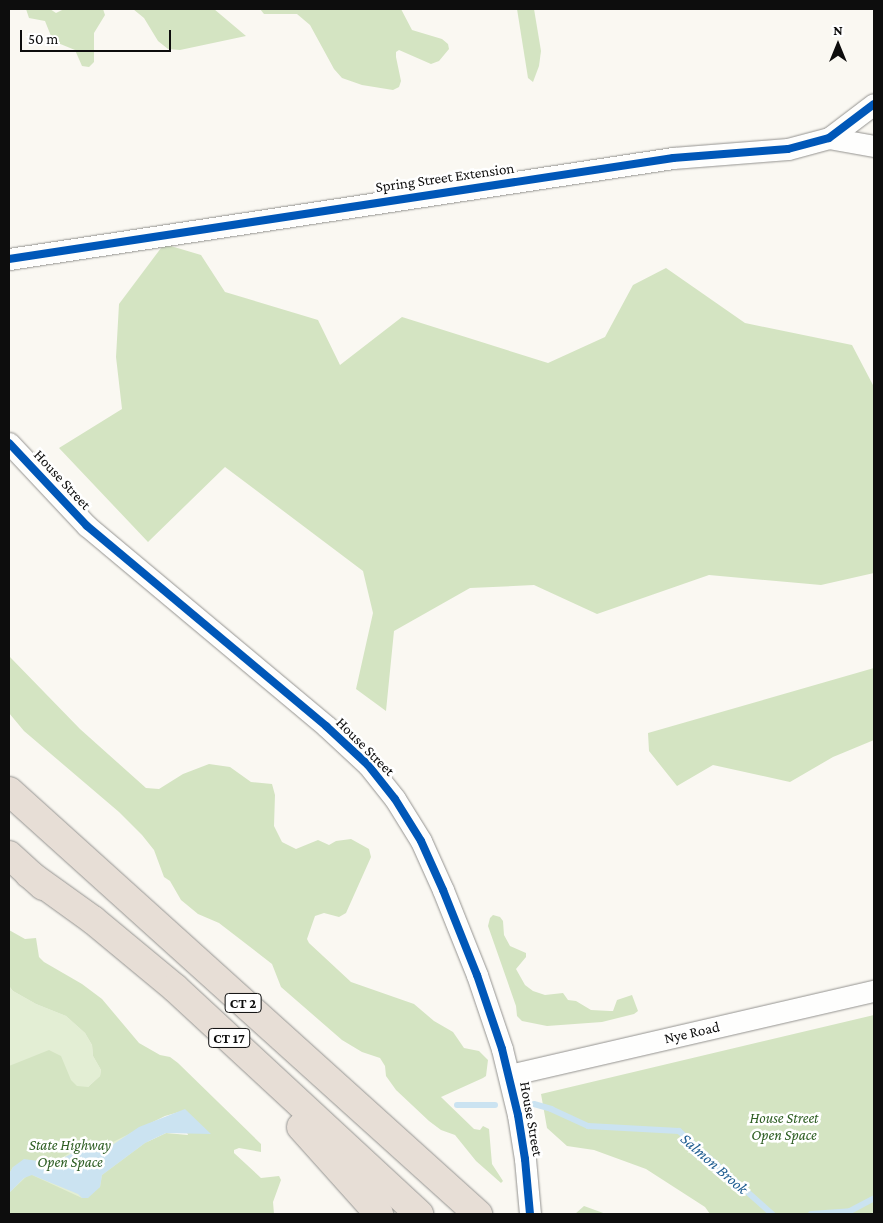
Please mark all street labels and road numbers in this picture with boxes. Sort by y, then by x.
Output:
street label: Spring Street Extension [375,159,515,197]
street label: House Street [30,446,94,514]
street label: House Street [332,714,398,780]
road number: CT 2 [224,991,262,1014]
street label: Nye Road [663,1018,721,1048]
road number: CT 17 [208,1026,250,1050]
street label: House Street [516,1080,546,1158]

